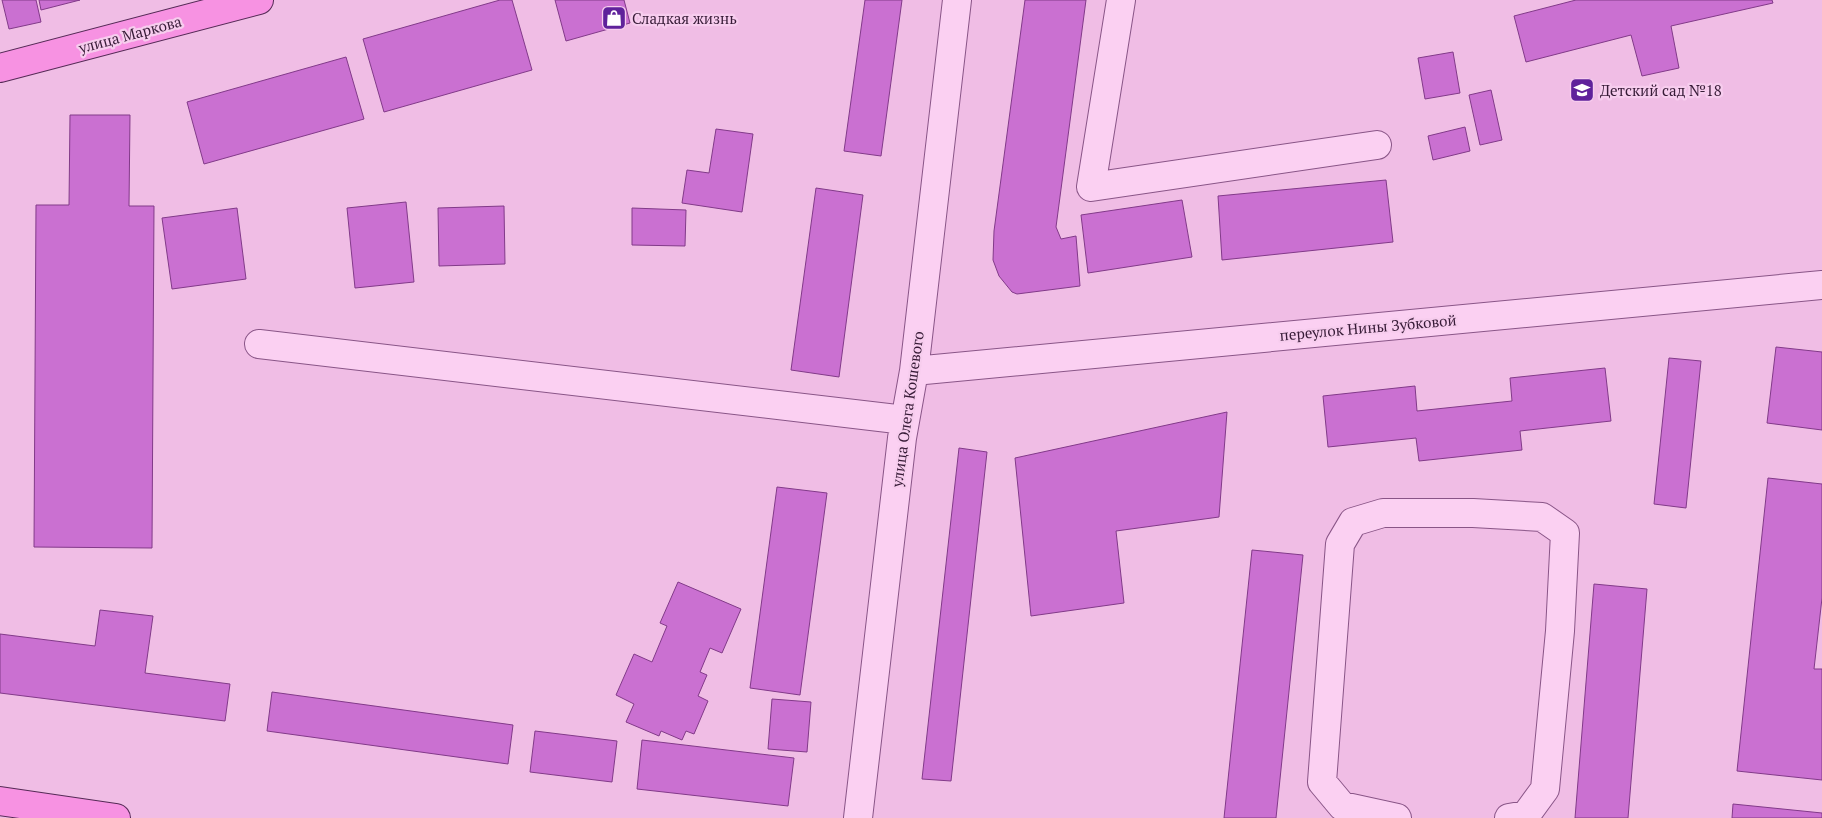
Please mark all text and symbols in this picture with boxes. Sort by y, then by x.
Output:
shop icon: Сладкая жизнь [601,5,627,31]
place label: Сладкая жизнь [632,8,737,28]
street label: улица Маркова [75,11,184,58]
school or university icon: Детский сад №18 [1569,77,1595,103]
place label: Детский сад №18 [1600,80,1722,100]
street label: переулок Нины Зубковой [1279,309,1457,345]
street label: улица Олега Кошевого [886,330,928,489]

